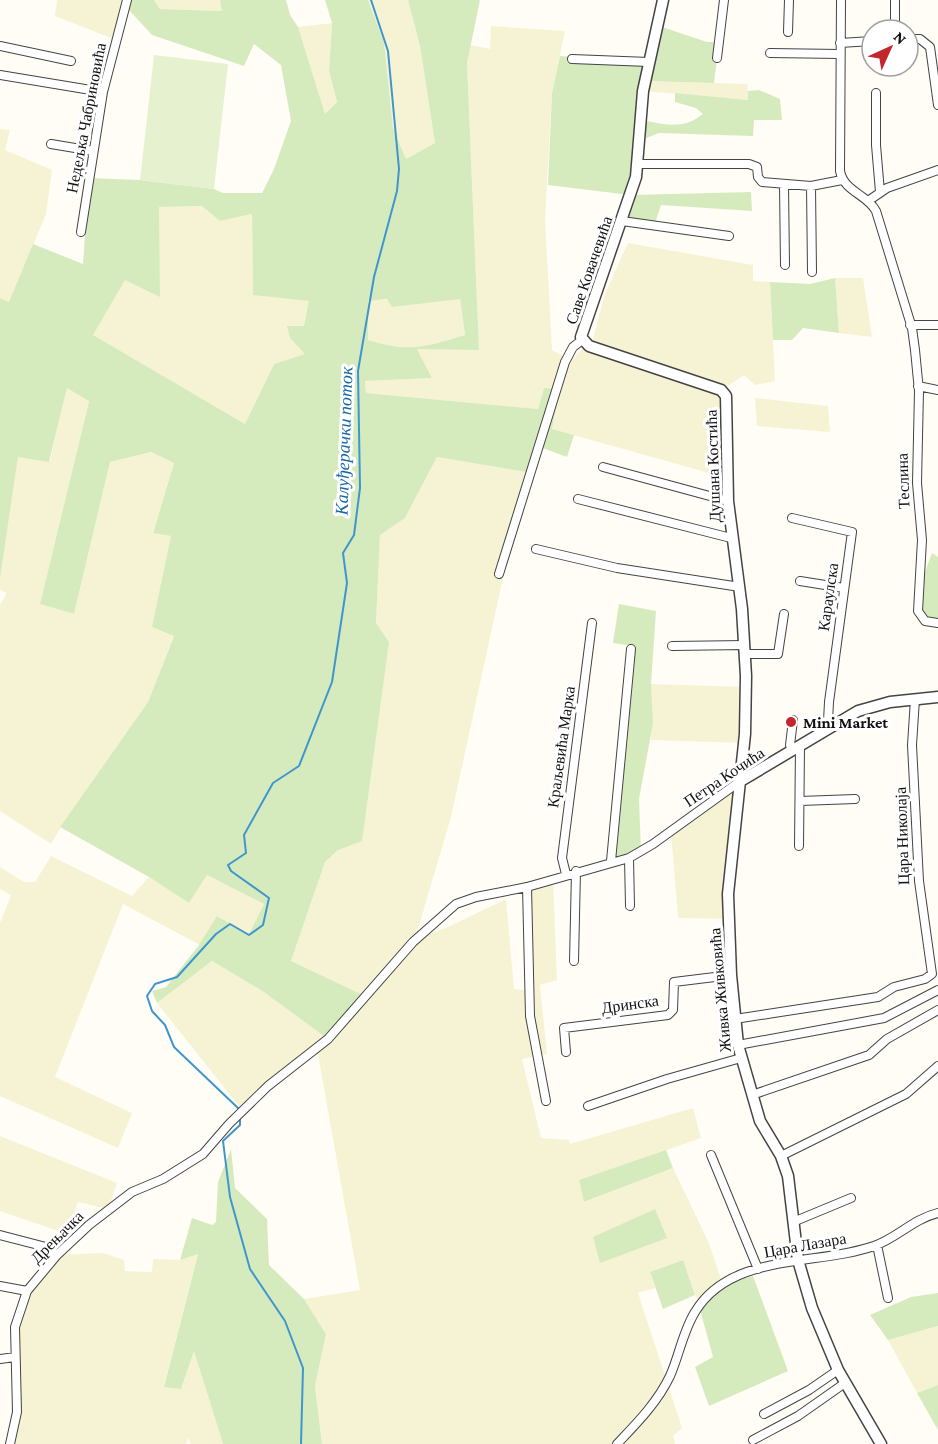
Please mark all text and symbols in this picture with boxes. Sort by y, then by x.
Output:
north arrow [860,18,920,78]
text: N [890,28,910,48]
street label: Недељка Чабриновића [63,41,110,195]
street label: Саве Ковачевића [563,214,615,326]
water label: Калуђерачки поток [331,366,357,517]
street label: Душана Костића [703,409,724,523]
street label: Теслина [894,453,912,509]
street label: Караулска [815,562,842,632]
street label: Краљевића Марка [544,685,579,809]
place label: Mini Market [803,714,888,731]
marker: Mini Market [784,715,798,729]
street label: Петра Кочића [681,744,768,811]
street label: Цара Николаја [892,787,913,885]
street label: Живка Живковића [706,927,734,1053]
street label: Дринска [600,992,660,1017]
street label: Дрењачка [27,1207,87,1267]
street label: Цара Лазара [763,1229,848,1262]

